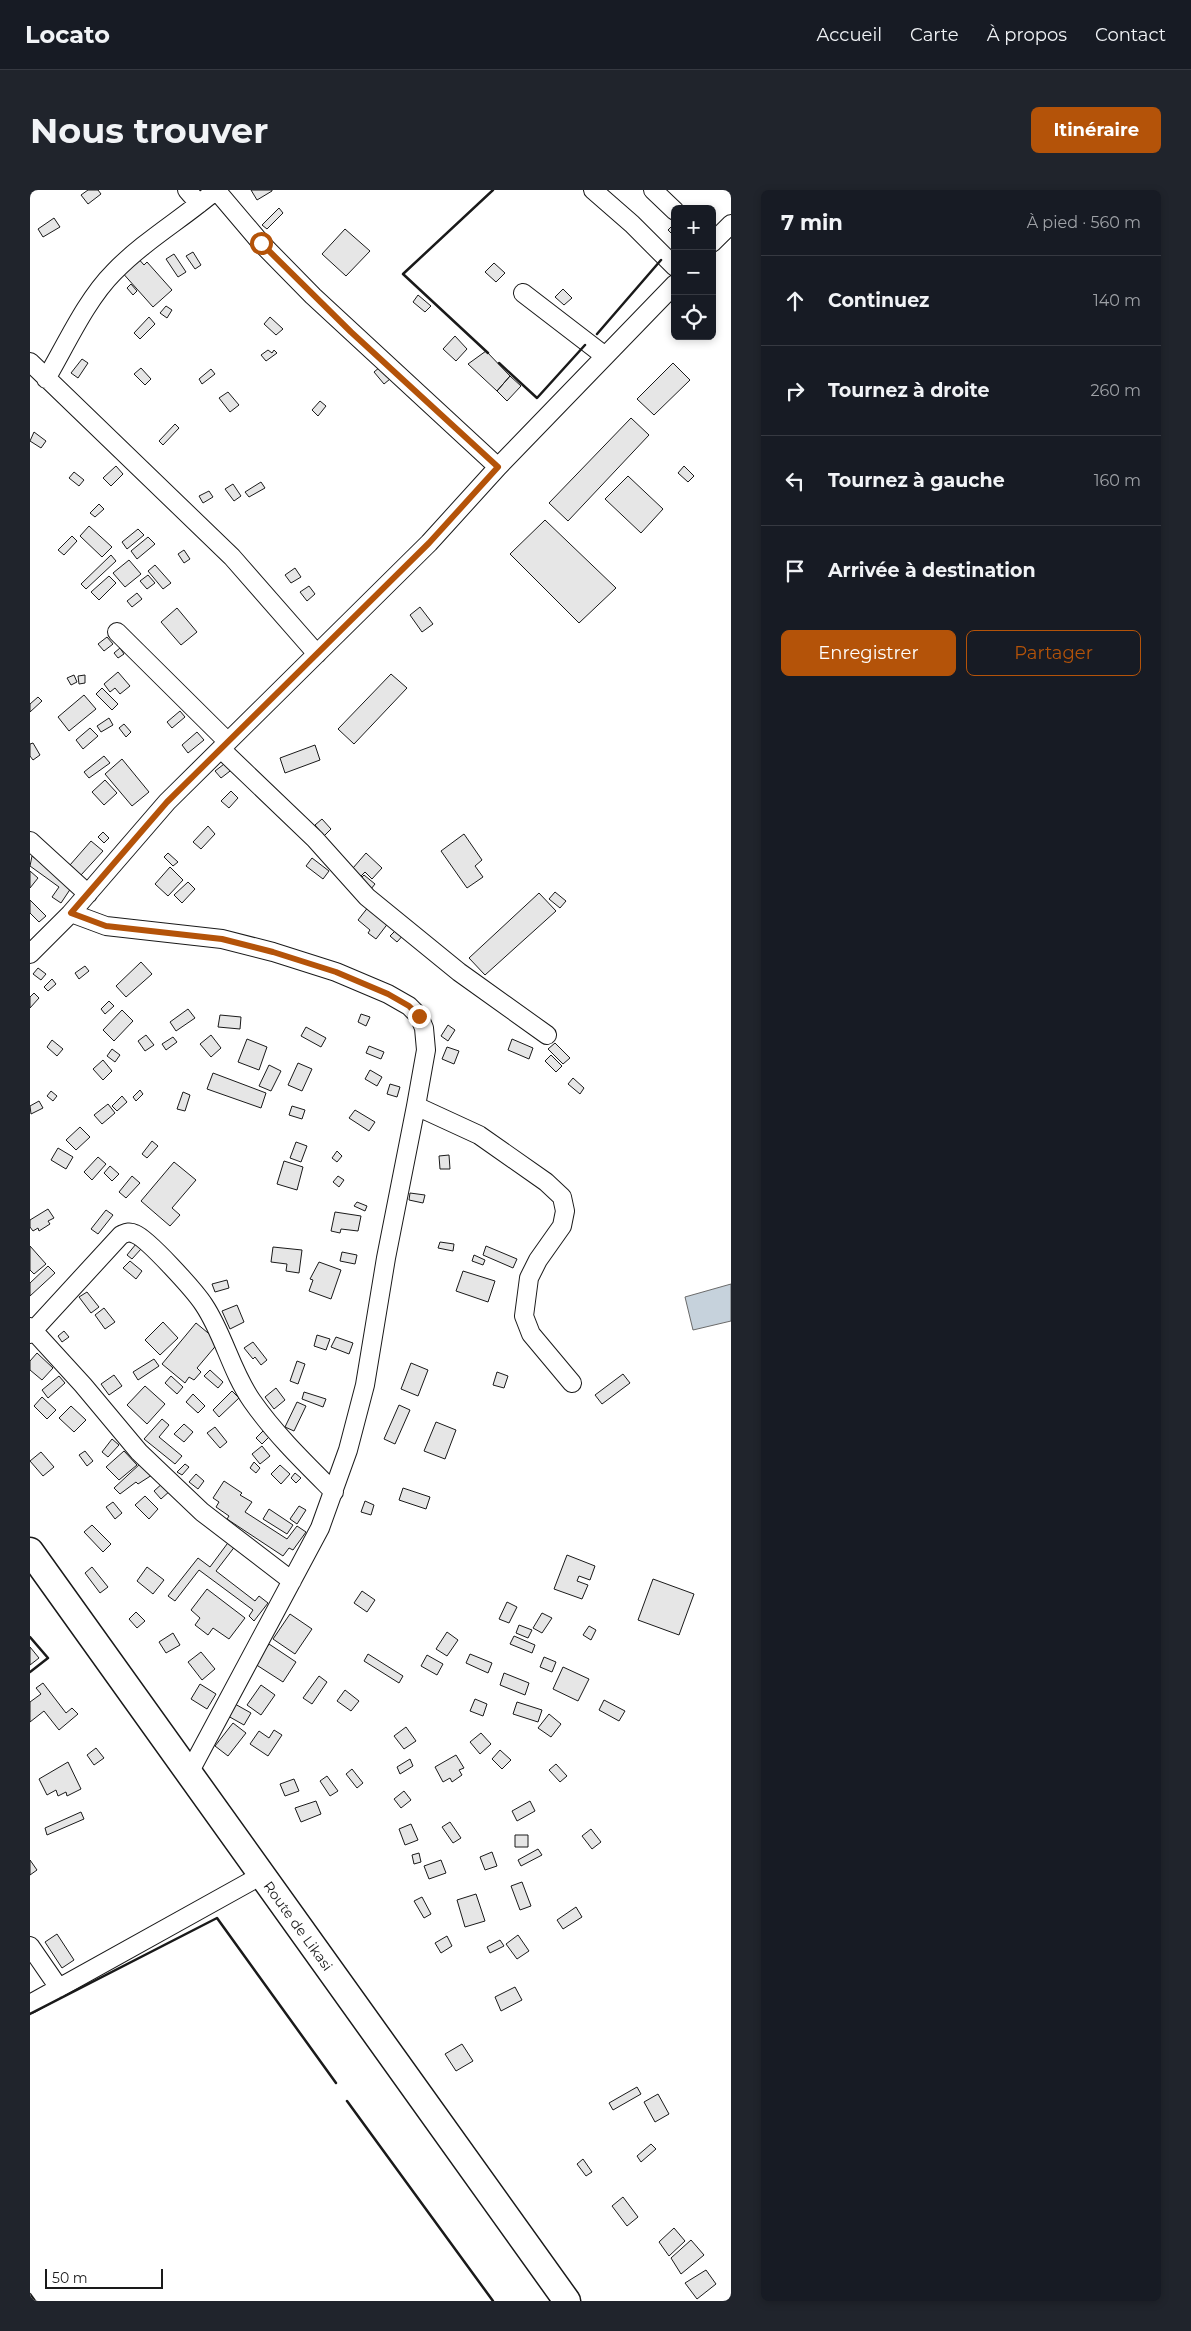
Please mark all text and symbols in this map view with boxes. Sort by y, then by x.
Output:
text: Locato [25,20,110,49]
text: Accueil [817,24,882,46]
text: Carte [910,24,959,46]
text: À propos [987,24,1067,46]
text: Contact [1095,24,1166,46]
button: Itinéraire [1031,107,1161,153]
text: Nous trouver [30,109,268,152]
map controls [671,205,716,340]
button: + [671,205,716,250]
text: 7 min [781,210,843,235]
text: À pied · 560 m [1027,213,1141,232]
route start [250,232,273,255]
button: − [671,250,716,295]
icon: ahead [781,287,809,315]
text: Continuez [828,289,929,312]
text: 140 m [1093,291,1141,310]
button: locate [671,295,716,340]
icon: right [781,377,809,405]
text: Tournez à droite [828,379,989,402]
text: 260 m [1090,381,1141,400]
icon: left [781,467,809,495]
text: Tournez à gauche [828,469,1005,492]
text: 160 m [1094,471,1141,490]
icon: arrive [781,557,809,585]
text: Arrivée à destination [828,559,1036,582]
button: Enregistrer [781,630,956,676]
button: Partager [966,630,1141,676]
route end [408,1005,431,1028]
street label: Route de Likasi [259,1878,337,1974]
scale bar [45,2266,162,2289]
text: 50 m [52,2269,88,2287]

